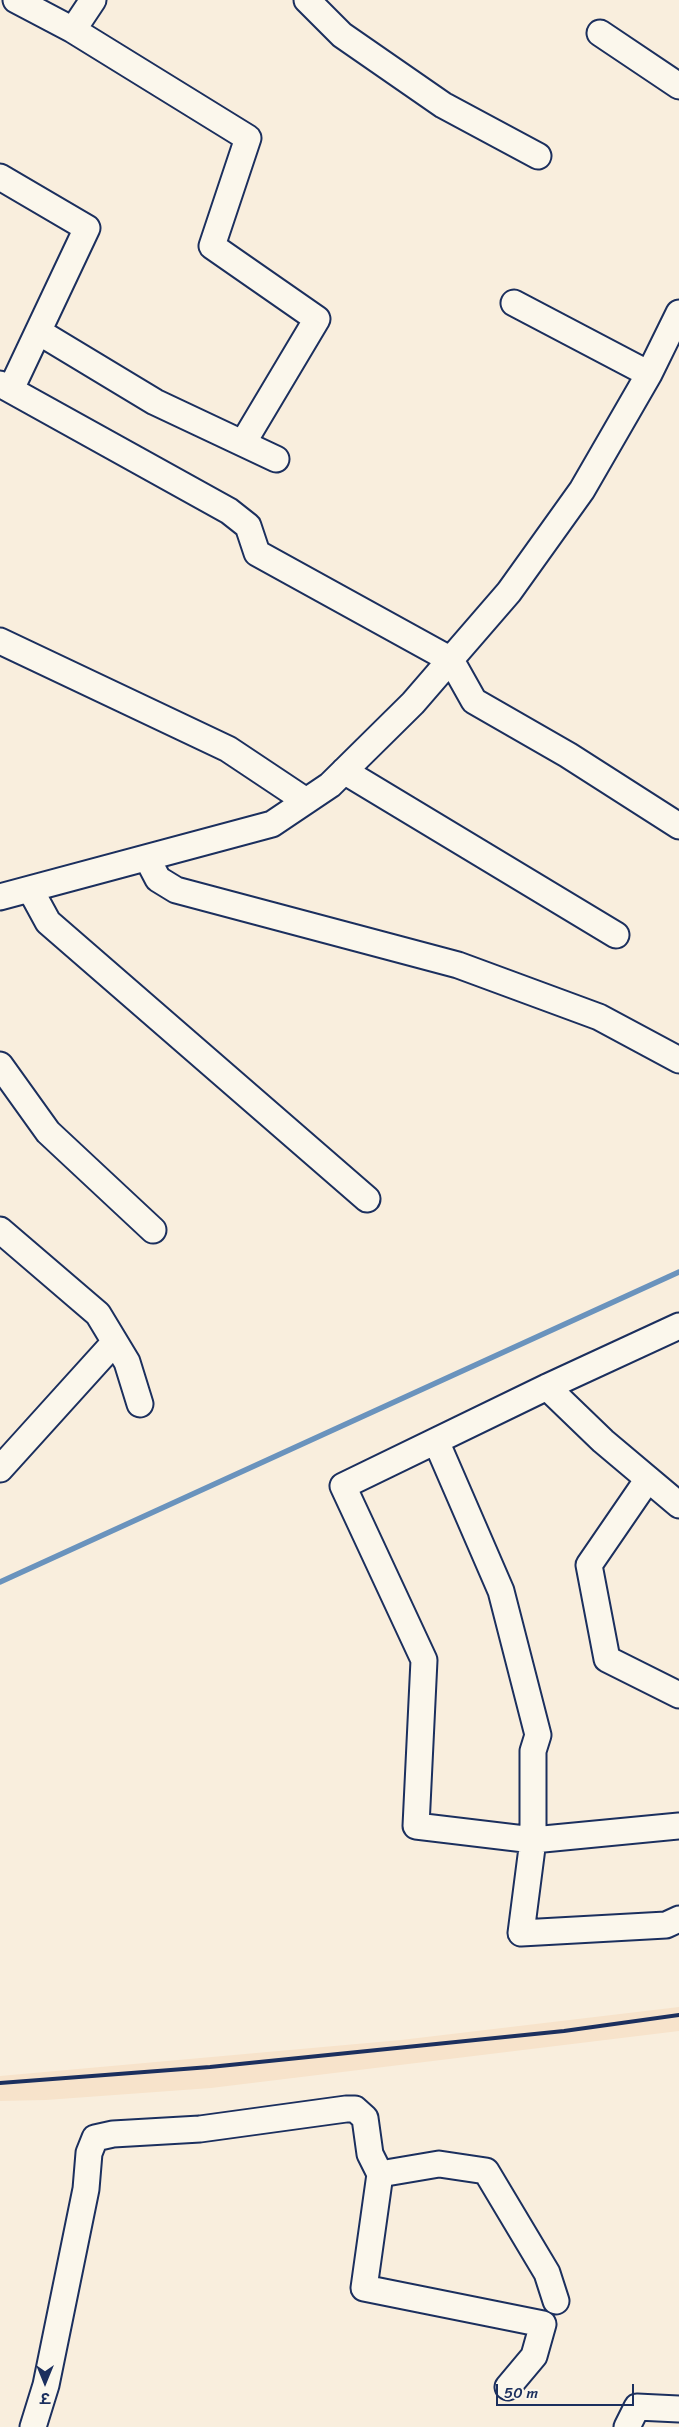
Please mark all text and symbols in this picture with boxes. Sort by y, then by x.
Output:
north arrow [20,2357,70,2407]
scale bar [499,2374,636,2406]
text: 50 m [504,2380,538,2406]
text: उ [40,2385,50,2410]

